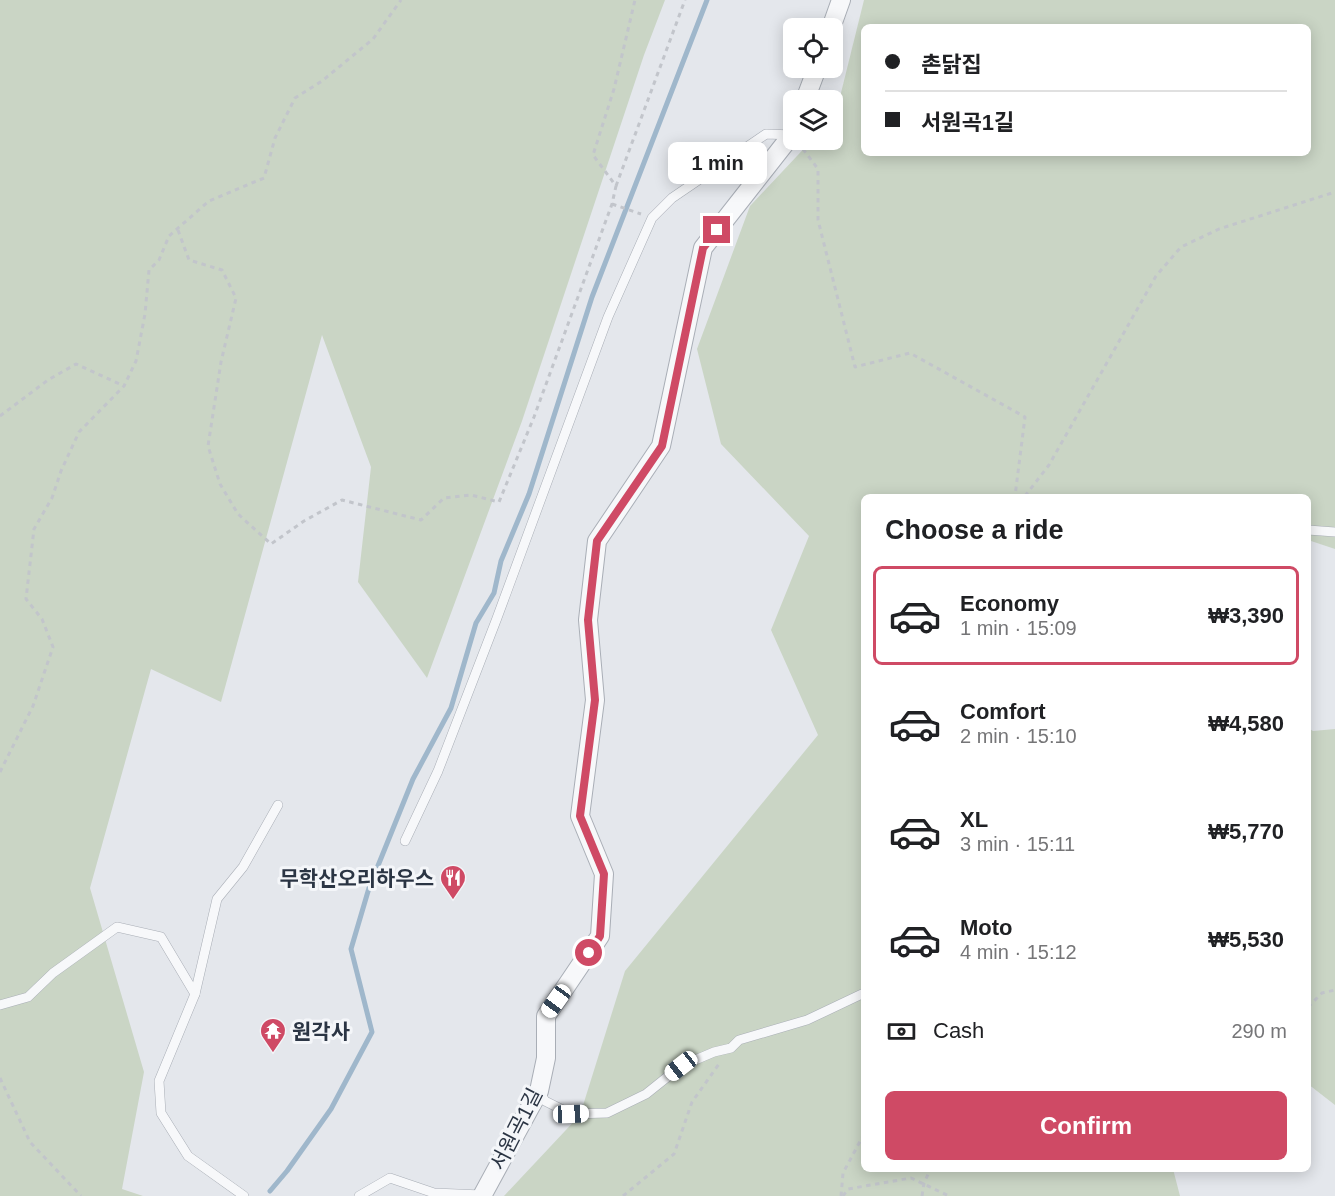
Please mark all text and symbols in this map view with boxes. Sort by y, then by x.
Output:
map controls [783,18,843,150]
button: locate [783,18,843,78]
text: 촌닭집 [921,52,982,77]
button: layers [783,90,843,150]
text: 서원곡1길 [921,110,1014,135]
callout: 1 min [668,143,766,185]
text: 1 min [691,152,744,174]
route end [703,216,730,243]
text: Choose a ride [885,515,1064,545]
icon: car [888,589,942,643]
text: Economy [960,591,1059,616]
text: ₩3,390 [1208,603,1284,628]
text: 1 min · 15:09 [960,617,1077,639]
icon: car [888,697,942,751]
text: Comfort [960,699,1046,724]
text: ₩4,580 [1208,711,1284,736]
text: 2 min · 15:10 [960,725,1077,747]
icon: car [888,805,942,859]
text: XL [960,807,988,832]
text: ₩5,770 [1208,819,1284,844]
text: 3 min · 15:11 [960,833,1075,855]
restaurant icon: 무학산오리하우스 [438,863,468,901]
place label: 무학산오리하우스 [279,867,434,890]
icon: car [888,913,942,967]
text: Moto [960,915,1013,940]
text: ₩5,530 [1208,927,1284,952]
route start [575,939,602,966]
text: 4 min · 15:12 [960,941,1077,963]
car [538,981,574,1021]
icon: cash [885,1015,918,1048]
temple icon: 원각사 [258,1016,288,1054]
text: Cash [933,1018,984,1043]
place label: 원각사 [292,1020,350,1043]
text: 290 m [1231,1020,1287,1042]
car [661,1048,701,1084]
street label: 서원곡1길 [486,1084,546,1174]
button: Confirm [885,1091,1287,1160]
car [553,1104,589,1124]

